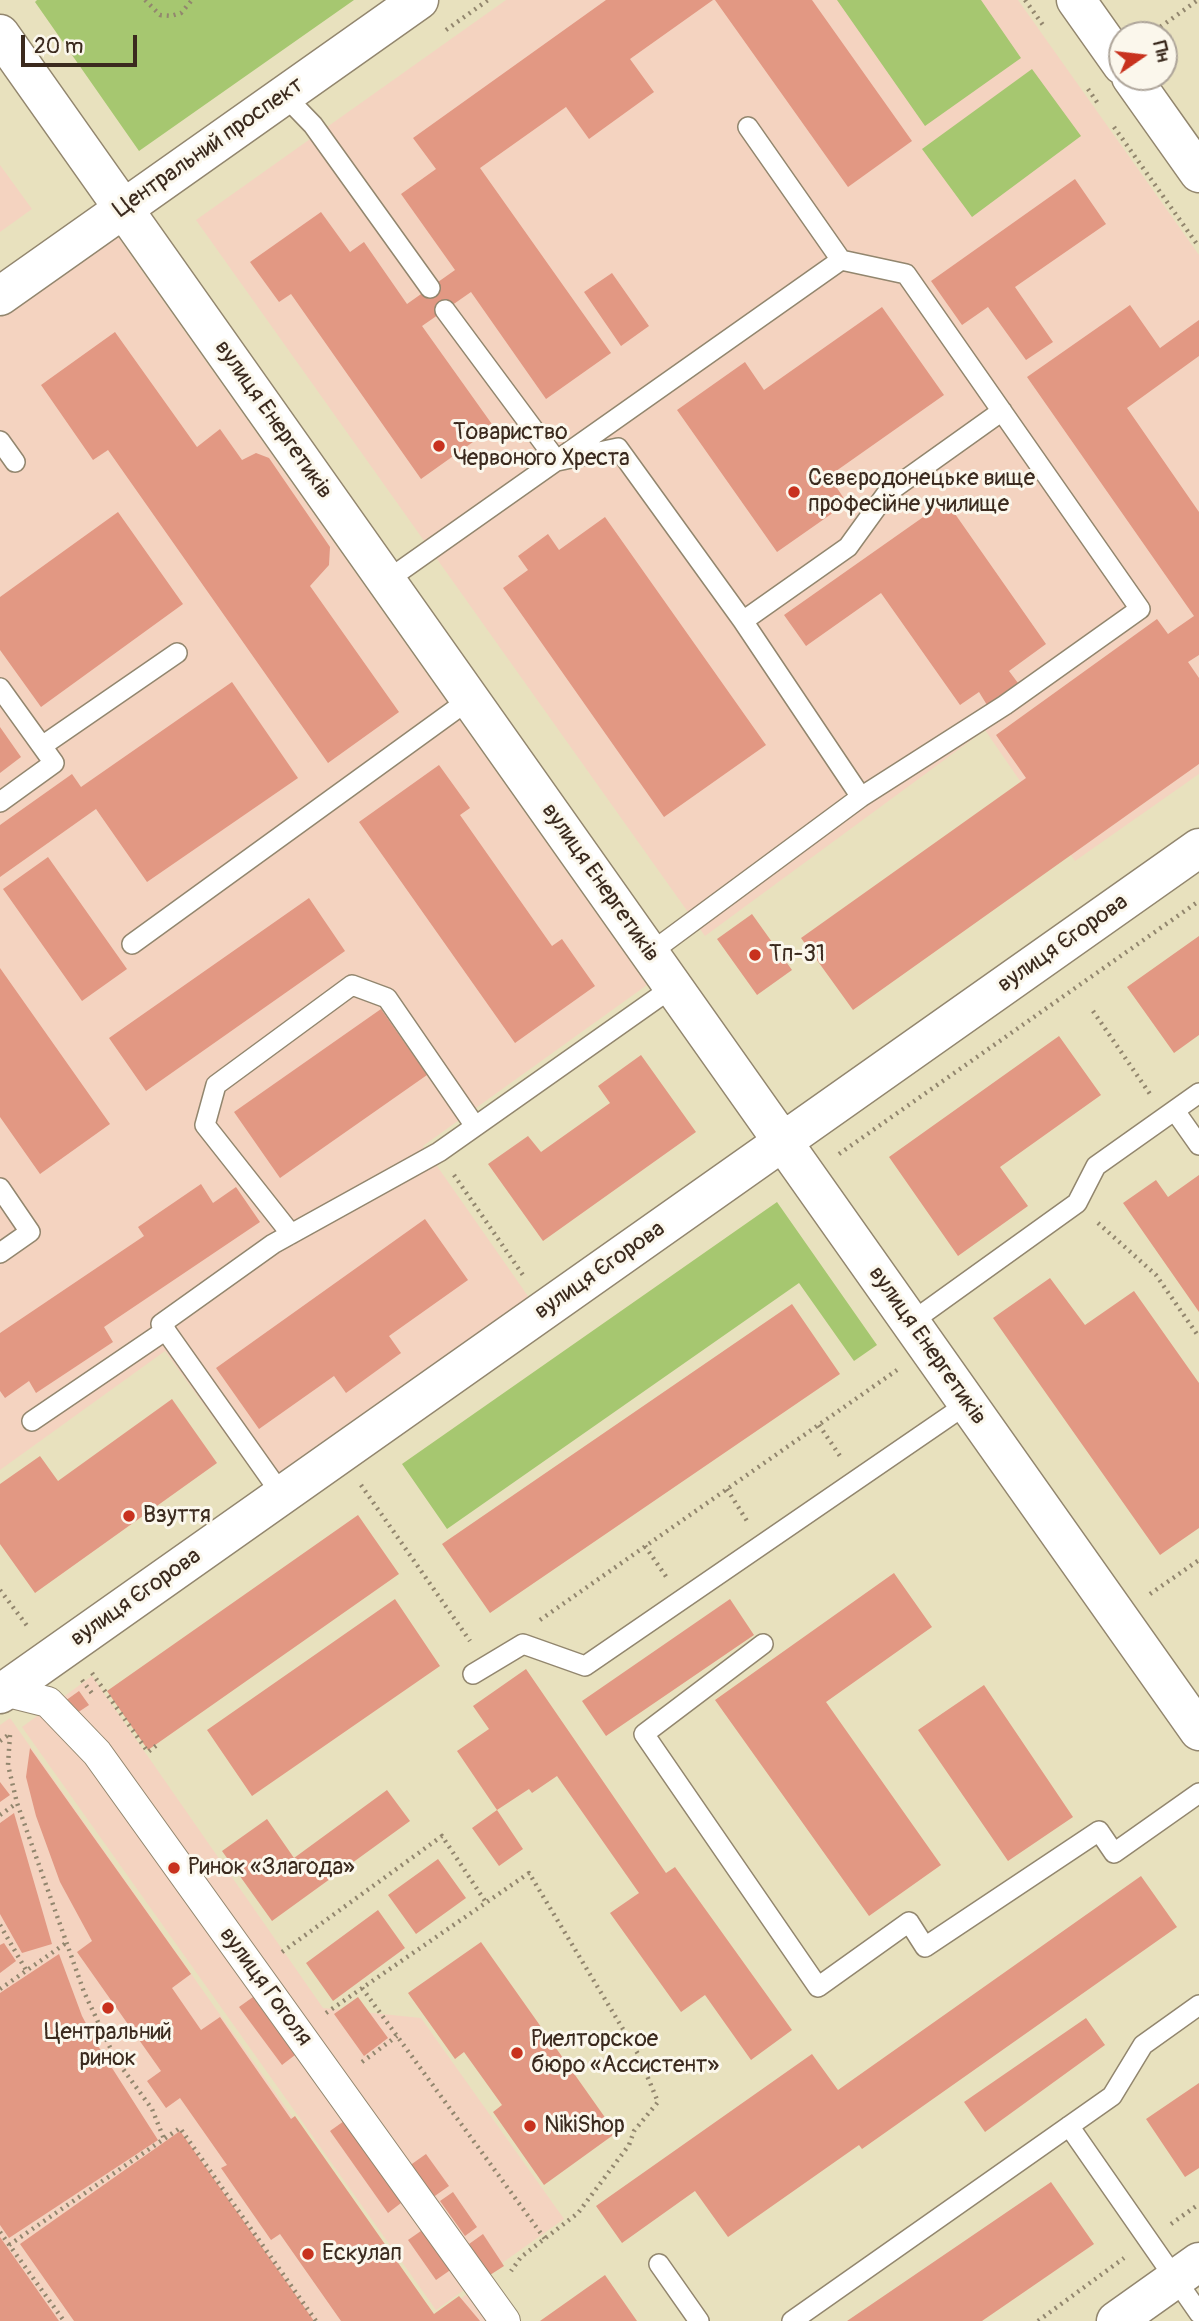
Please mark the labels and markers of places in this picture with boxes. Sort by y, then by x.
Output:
place label: Товариство Червоного Хреста [453,419,630,473]
marker: Товариство Червоного Хреста [431,438,447,454]
place label: Сєвєродонецьке вище професійне училище [808,465,1035,519]
marker: Сєвєродонецьке вище професійне училище [786,484,802,500]
place label: Тп-31 [769,941,825,969]
marker: Тп-31 [747,947,763,963]
place label: Взуття [143,1502,211,1530]
marker: Взуття [121,1508,137,1524]
place label: Ринок «Злагода» [188,1854,355,1882]
marker: Ринок «Злагода» [166,1860,182,1876]
marker: Центральний ринок [100,2000,116,2016]
place label: Центральний ринок [44,2019,172,2073]
place label: Риелторское бюро «Ассистент» [531,2026,719,2080]
marker: Риелторское бюро «Ассистент» [509,2045,525,2061]
place label: NikiShop [544,2112,625,2140]
marker: NikiShop [522,2118,538,2134]
place label: Ескулап [322,2240,402,2268]
marker: Ескулап [300,2246,316,2262]

